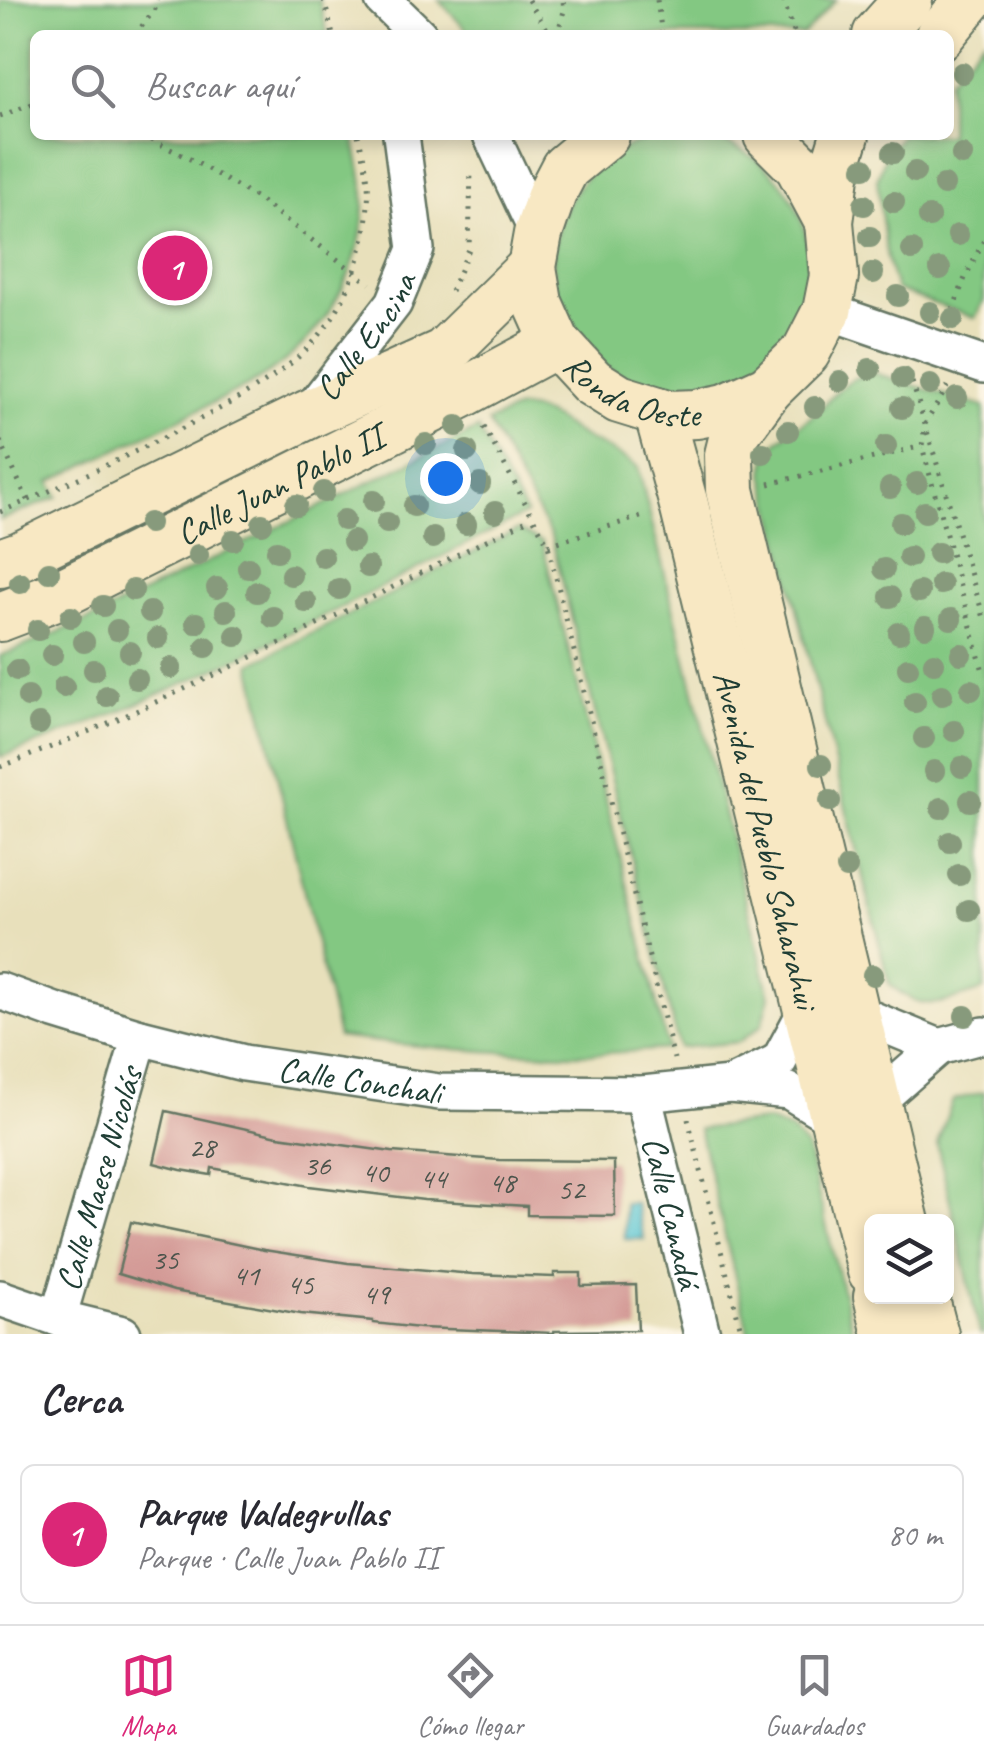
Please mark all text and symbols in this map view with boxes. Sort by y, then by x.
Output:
search box [30,30,954,140]
icon: search [65,58,120,113]
text: Buscar aquí [145,62,294,109]
pin: 1 [142,230,208,306]
street label: Calle Encina [304,264,427,410]
street label: Ronda Oeste [554,344,703,439]
street label: Calle Juan Pablo II [168,410,398,555]
your location [420,453,471,504]
street label: Avenida del Pueblo Saharahui [703,666,830,1017]
street label: Calle Conchali [275,1046,449,1115]
street label: Calle Maese Nicolás [45,1059,153,1296]
house number: 28 [189,1128,218,1166]
street label: Calle Canadá [632,1132,713,1297]
house number: 36 [304,1146,332,1184]
house number: 40 [362,1153,391,1191]
house number: 44 [420,1159,449,1197]
house number: 48 [489,1163,518,1201]
house number: 52 [558,1170,587,1208]
map controls [864,1214,954,1304]
button: layers [864,1214,954,1304]
house number: 35 [152,1240,180,1278]
house number: 41 [233,1256,261,1294]
house number: 45 [287,1265,315,1303]
house number: 49 [363,1275,392,1313]
text: Cerca [40,1373,122,1426]
text: Parque Valdegrullas [137,1490,388,1537]
text: 1 [67,1514,82,1555]
text: 80 m [888,1514,942,1555]
text: Parque · Calle Juan Pablo II [137,1537,439,1578]
tab: Mapa [121,1648,176,1743]
tab: Cómo llegar [417,1648,523,1743]
tab: Guardados [765,1648,863,1743]

